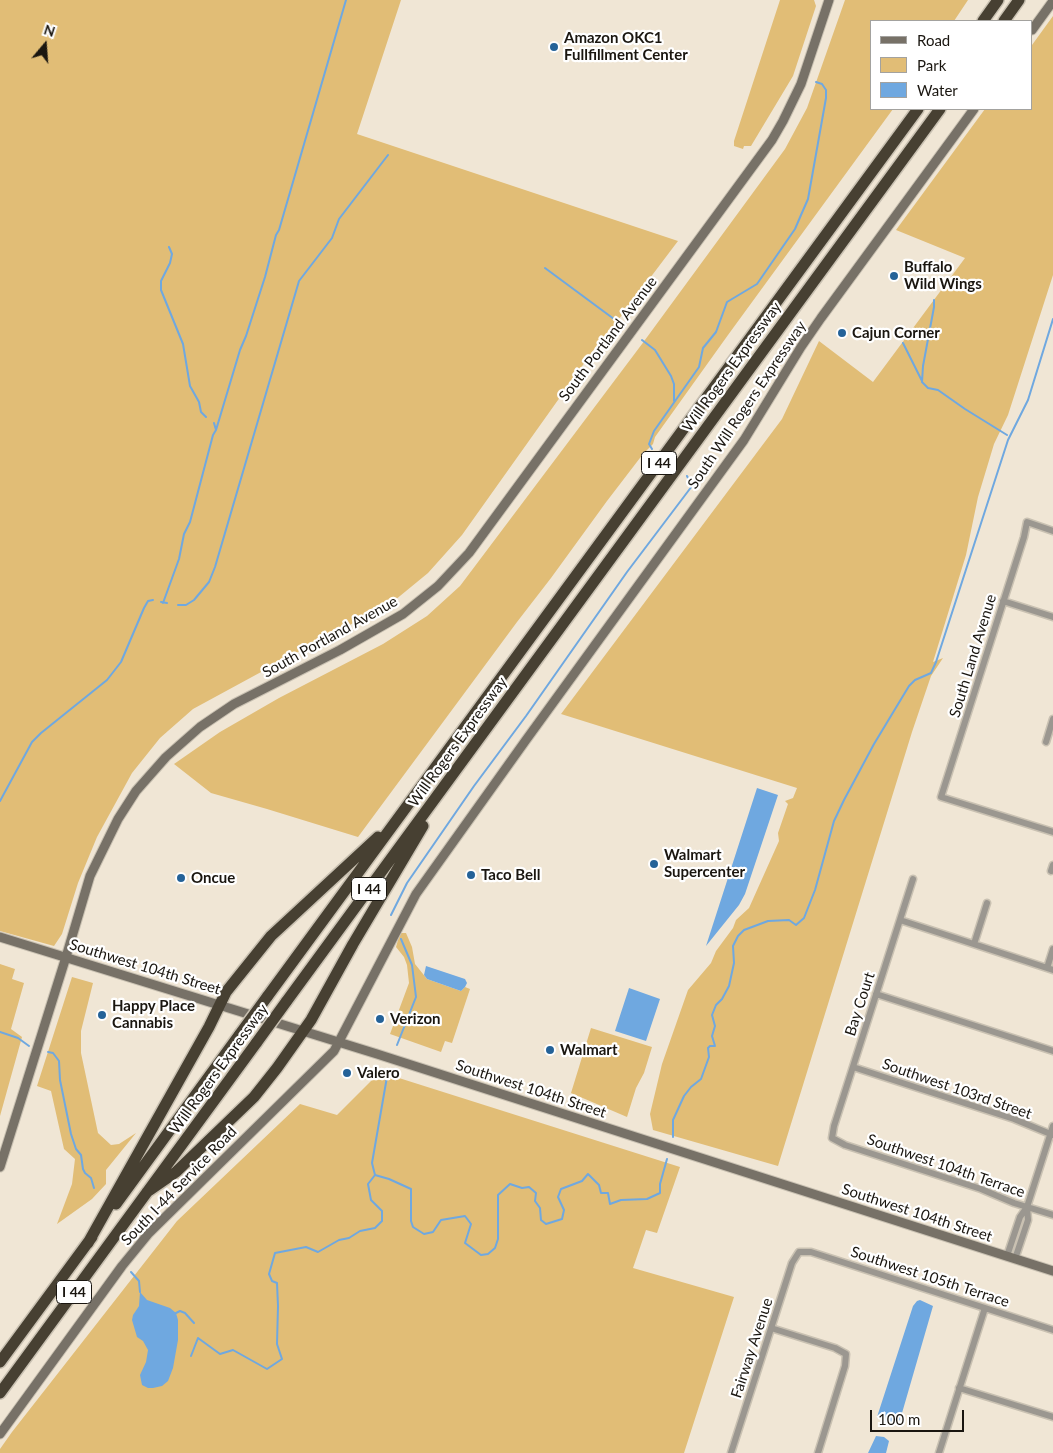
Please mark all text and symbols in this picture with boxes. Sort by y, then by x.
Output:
north arrow [20,20,70,70]
legend [870,20,1033,110]
text: N [42,21,58,40]
place label: Amazon OKC1 Fullfillment Center [564,29,688,64]
text: Road [917,31,950,49]
marker: Amazon OKC1 Fullfillment Center [548,41,560,53]
text: Park [917,56,946,74]
text: Water [917,81,958,99]
place label: Buffalo Wild Wings [904,258,982,293]
marker: Buffalo Wild Wings [888,270,900,282]
street label: South Portland Avenue [555,273,661,405]
street label: Will Rogers Expressway [679,299,785,435]
street label: South Will Rogers Expressway [684,318,810,492]
place label: Cajun Corner [852,324,940,342]
marker: Cajun Corner [836,327,848,339]
road number: I 44 [642,452,676,474]
street label: South Portland Avenue [259,592,401,682]
street label: South Land Avenue [946,592,1000,720]
street label: Will Rogers Expressway [405,674,511,810]
place label: Walmart Supercenter [664,846,745,881]
marker: Walmart Supercenter [648,858,660,870]
place label: Taco Bell [481,866,541,884]
place label: Oncue [191,869,235,887]
marker: Taco Bell [465,869,477,881]
marker: Oncue [175,872,187,884]
road number: I 44 [352,878,386,901]
street label: Southwest 104th Street [67,935,223,999]
street label: Bay Court [841,970,879,1038]
place label: Happy Place Cannabis [112,997,195,1032]
street label: Will Rogers Expressway [166,1001,272,1137]
marker: Happy Place Cannabis [96,1009,108,1021]
place label: Verizon [390,1010,440,1028]
marker: Verizon [374,1013,386,1025]
place label: Walmart [560,1041,618,1059]
marker: Walmart [544,1044,556,1056]
street label: Southwest 103rd Street [880,1055,1034,1123]
street label: Southwest 104th Street [453,1056,609,1122]
place label: Valero [357,1064,400,1082]
marker: Valero [341,1067,353,1079]
street label: South I-44 Service Road [117,1123,241,1249]
street label: Southwest 104th Terrace [865,1130,1027,1202]
street label: Southwest 104th Street [839,1180,995,1246]
street label: Southwest 105th Terrace [848,1243,1012,1311]
road number: I 44 [56,1280,92,1304]
street label: Fairway Avenue [727,1296,777,1400]
scale bar [873,1400,967,1432]
text: 100 m [878,1410,920,1428]

